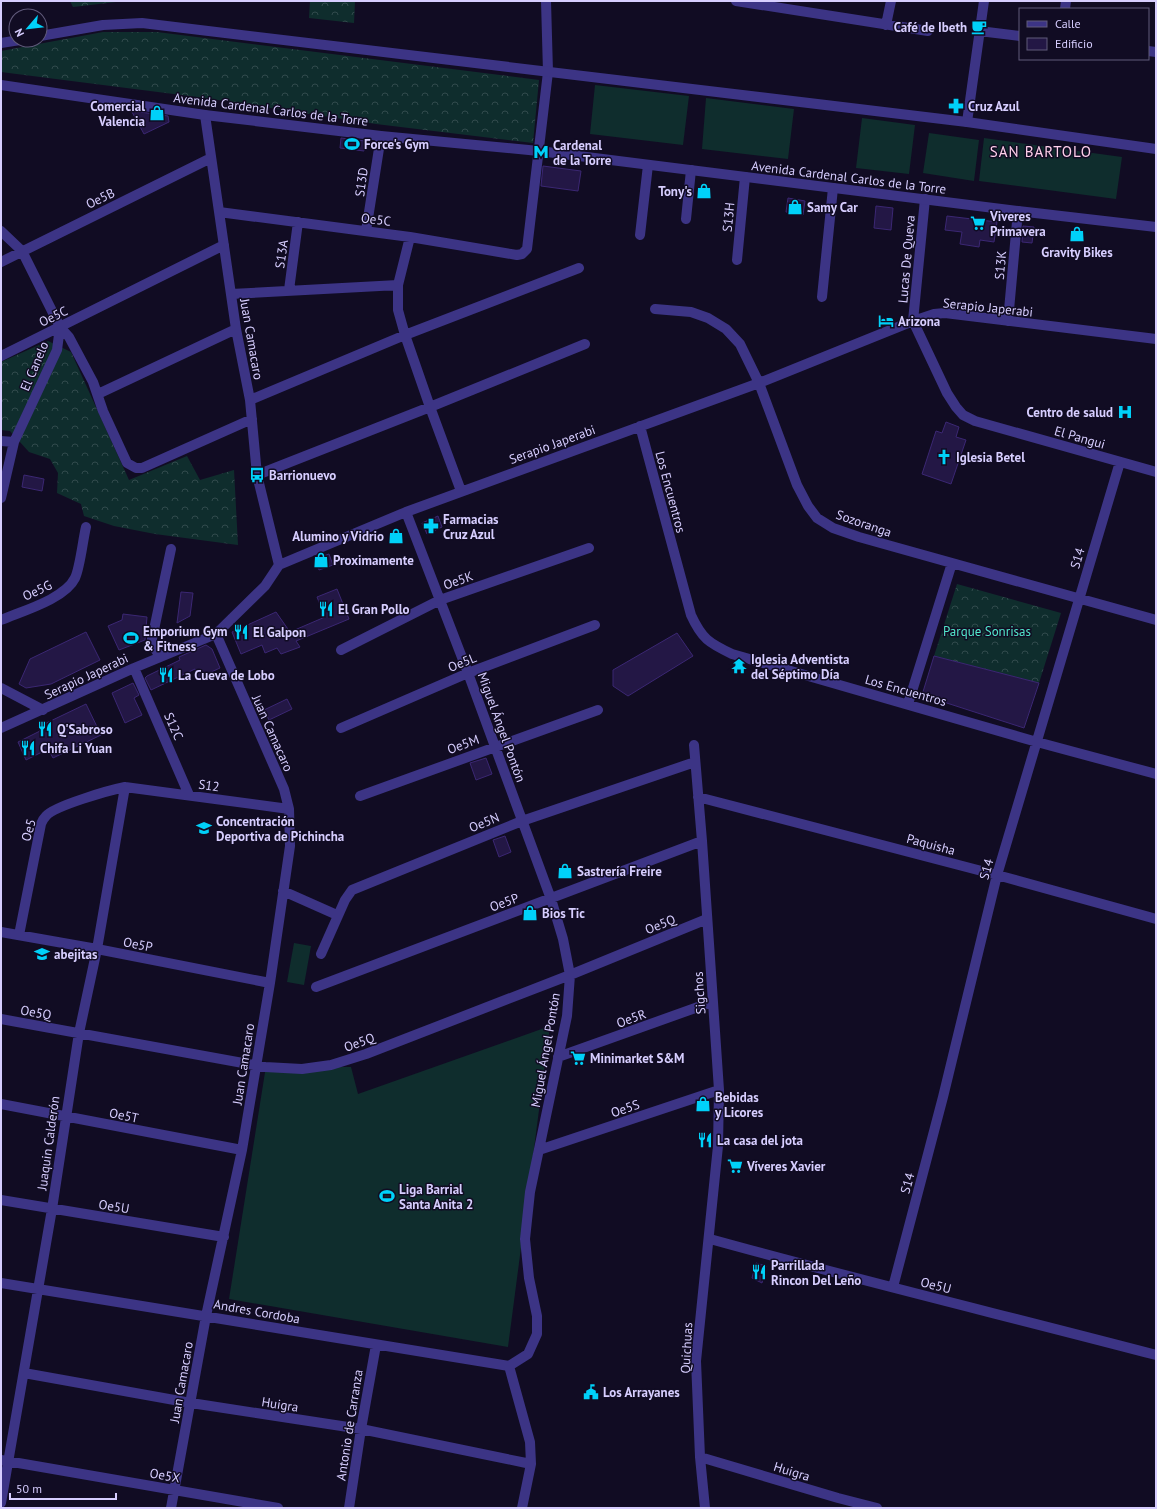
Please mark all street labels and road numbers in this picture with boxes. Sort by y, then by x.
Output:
street label: Avenida Cardenal Carlos de la Torre [173,89,369,130]
street label: Avenida Cardenal Carlos de la Torre [751,157,947,198]
street label: S13D [351,166,372,198]
street label: Oe5B [83,184,118,213]
street label: S13H [718,201,739,233]
street label: Oe5C [360,209,392,230]
street label: Lucas De Queva [894,214,919,304]
street label: S13A [271,238,292,269]
street label: S13K [991,250,1010,280]
street label: Serapio Japerabi [942,294,1034,321]
street label: Juan Camacaro [236,296,267,381]
street label: Oe5C [36,302,70,331]
street label: El Canelo [16,339,53,394]
street label: Serapio Japerabi [507,421,598,468]
street label: El Pangui [1052,422,1107,453]
street label: Los Encuentros [651,449,690,535]
street label: Sozoranga [834,506,894,541]
street label: S14 [1066,546,1089,571]
street label: Oe5K [441,567,475,593]
street label: Oe5G [20,576,55,605]
street label: Oe5L [445,649,479,676]
street label: Serapio Japerabi [42,650,131,703]
street label: Miguel Ángel Pontón [474,670,529,785]
street label: Los Encuentros [863,671,948,710]
street label: Juan Camacaro [248,691,297,774]
street label: S12C [160,710,187,743]
street label: Oe5M [445,731,482,758]
street label: S12 [197,776,221,795]
street label: Oe5N [466,809,502,836]
street label: Oe5 [17,817,40,843]
street label: Paquisha [905,830,957,859]
street label: S14 [976,857,997,882]
street label: Oe5P [487,889,521,916]
street label: Oe5Q [642,910,679,938]
street label: Oe5P [122,933,154,956]
street label: Sigchos [690,971,709,1015]
street label: Miguel Ángel Pontón [527,991,564,1109]
street label: Oe5Q [19,1001,54,1024]
street label: Oe5R [614,1005,649,1032]
street label: Juan Camacaro [229,1022,258,1107]
street label: Oe5Q [341,1029,378,1056]
street label: Juaquin Calderón [33,1095,64,1192]
street label: Oe5S [608,1096,642,1121]
street label: Oe5T [108,1104,140,1127]
street label: S14 [897,1171,918,1196]
street label: Oe5U [97,1196,131,1217]
street label: Oe5U [919,1273,953,1297]
street label: Andres Cordoba [212,1296,301,1327]
street label: Quichuas [677,1322,696,1374]
street label: Juan Camacaro [166,1340,197,1425]
street label: Antonio de Carranza [332,1368,367,1482]
street label: Huigra [260,1393,300,1416]
street label: Huigra [772,1458,812,1485]
street label: Oe5X [148,1464,181,1487]

